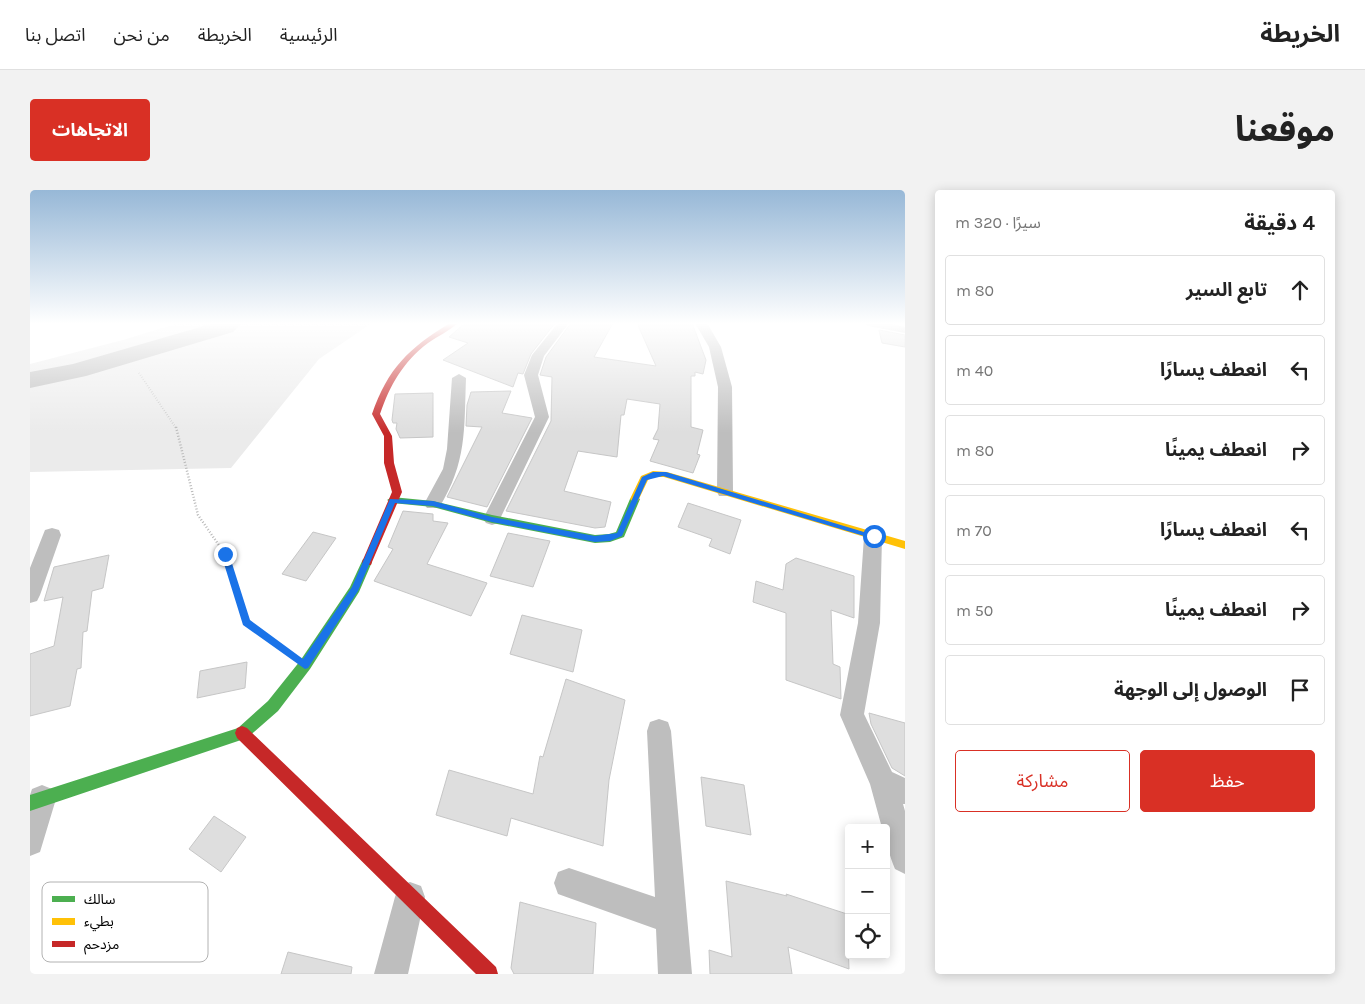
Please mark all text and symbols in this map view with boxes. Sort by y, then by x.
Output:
text: الخريطة [1260,20,1340,48]
text: اتصل بنا [25,24,85,46]
text: من نحن [113,24,170,46]
text: الخريطة [198,24,252,46]
text: الرئيسية [280,24,338,46]
button: الاتجاهات [30,99,150,161]
text: موقعنا [1235,109,1335,150]
text: 4 دقيقة [1244,211,1315,235]
text: سيرًا · 320 m [955,213,1041,232]
icon: ahead [1286,276,1314,304]
text: تابع السير [1186,279,1267,301]
text: 80 m [956,281,994,300]
icon: left [1286,356,1314,384]
text: انعطف يسارًا [1160,359,1267,381]
text: 40 m [956,361,993,380]
icon: right [1286,436,1314,464]
text: انعطف يمينًا [1165,439,1267,461]
text: 80 m [956,441,994,460]
icon: left [1286,516,1314,544]
text: انعطف يسارًا [1160,519,1267,541]
text: 70 m [956,521,992,540]
route start [863,525,886,548]
route end [214,543,237,566]
icon: right [1286,596,1314,624]
text: انعطف يمينًا [1165,599,1267,621]
text: 50 m [956,601,993,620]
icon: arrive [1286,676,1314,704]
text: الوصول إلى الوجهة [1114,679,1267,701]
button: مشاركة [955,750,1130,812]
button: حفظ [1140,750,1315,812]
map controls [845,824,890,959]
button: + [845,824,890,869]
button: − [845,869,890,914]
legend [42,882,208,962]
text: سالك [84,891,116,908]
text: بطيء [84,913,114,932]
button: locate [845,914,890,959]
text: مزدحم [84,936,119,955]

